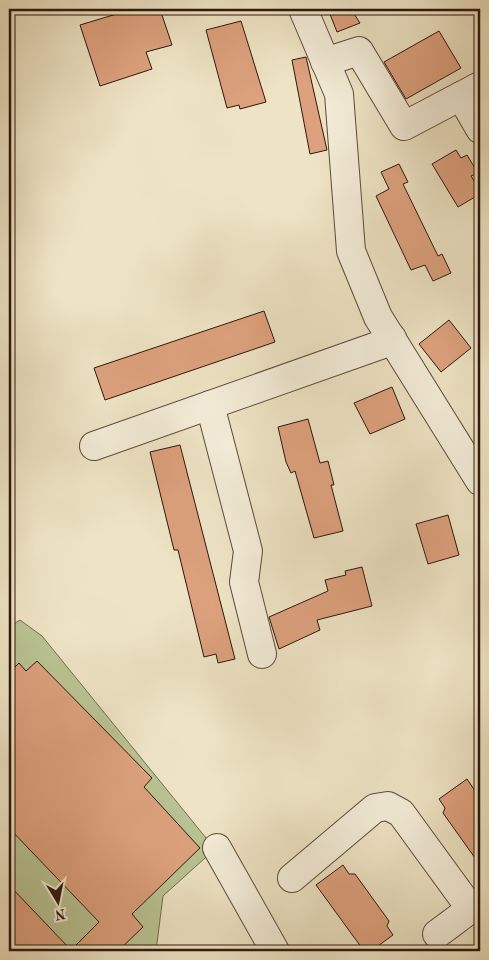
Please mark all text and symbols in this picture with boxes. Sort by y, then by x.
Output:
north arrow [32,878,82,928]
text: N [53,906,67,922]

